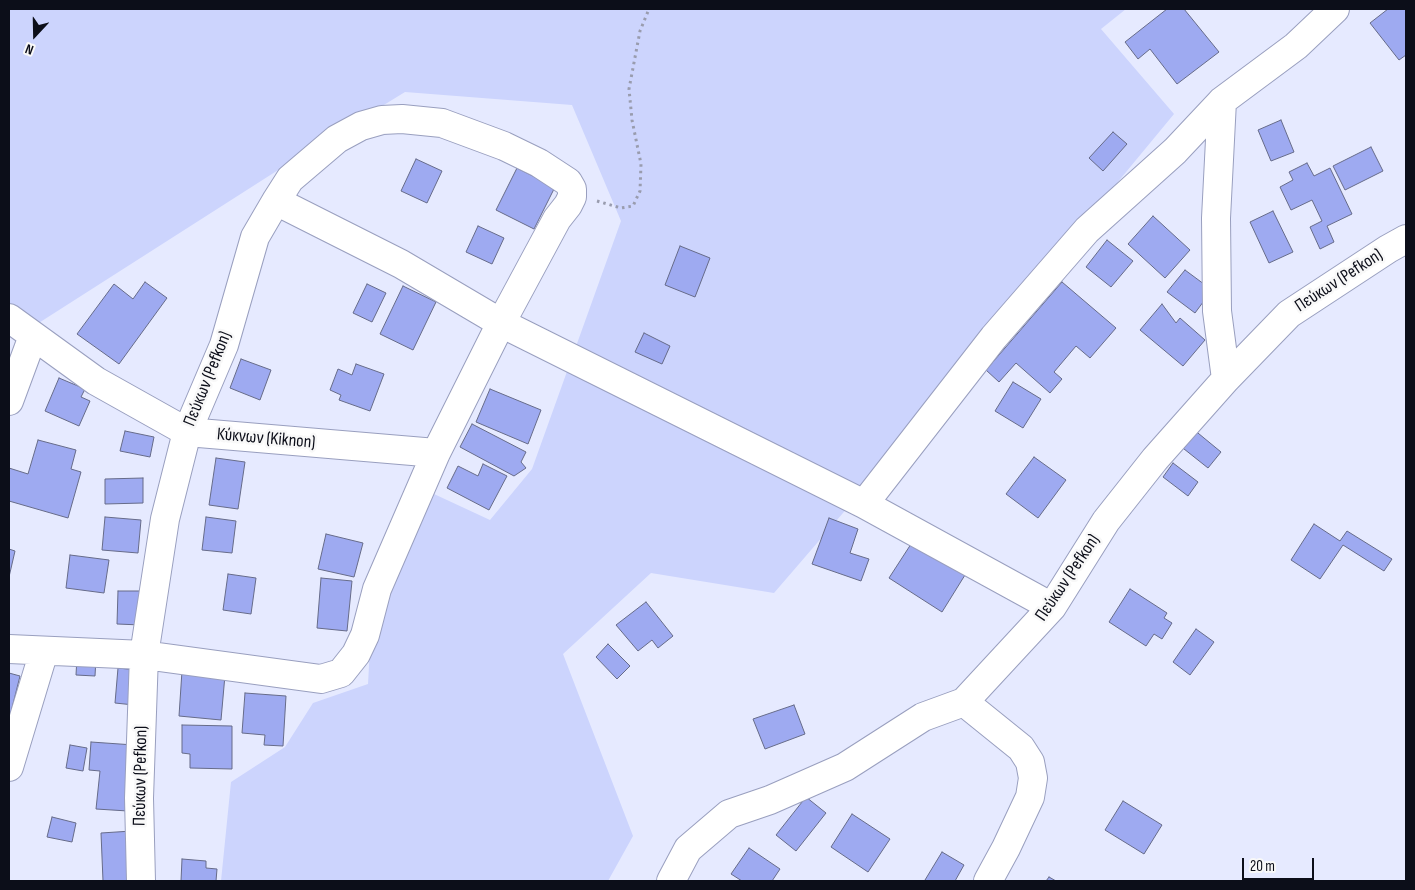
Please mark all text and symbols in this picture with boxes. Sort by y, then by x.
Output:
north arrow [10,10,60,60]
text: N [23,40,36,59]
street label: Πεύκων (Pefkon) [1291,245,1387,317]
street label: Πεύκων (Pefkon) [179,328,237,430]
street label: Κύκνων (Kiknon) [216,424,316,454]
street label: Πεύκων (Pefkon) [1031,530,1105,626]
street label: Πεύκων (Pefkon) [129,726,153,826]
scale bar [1245,848,1318,880]
text: 20 m [1250,857,1275,876]

